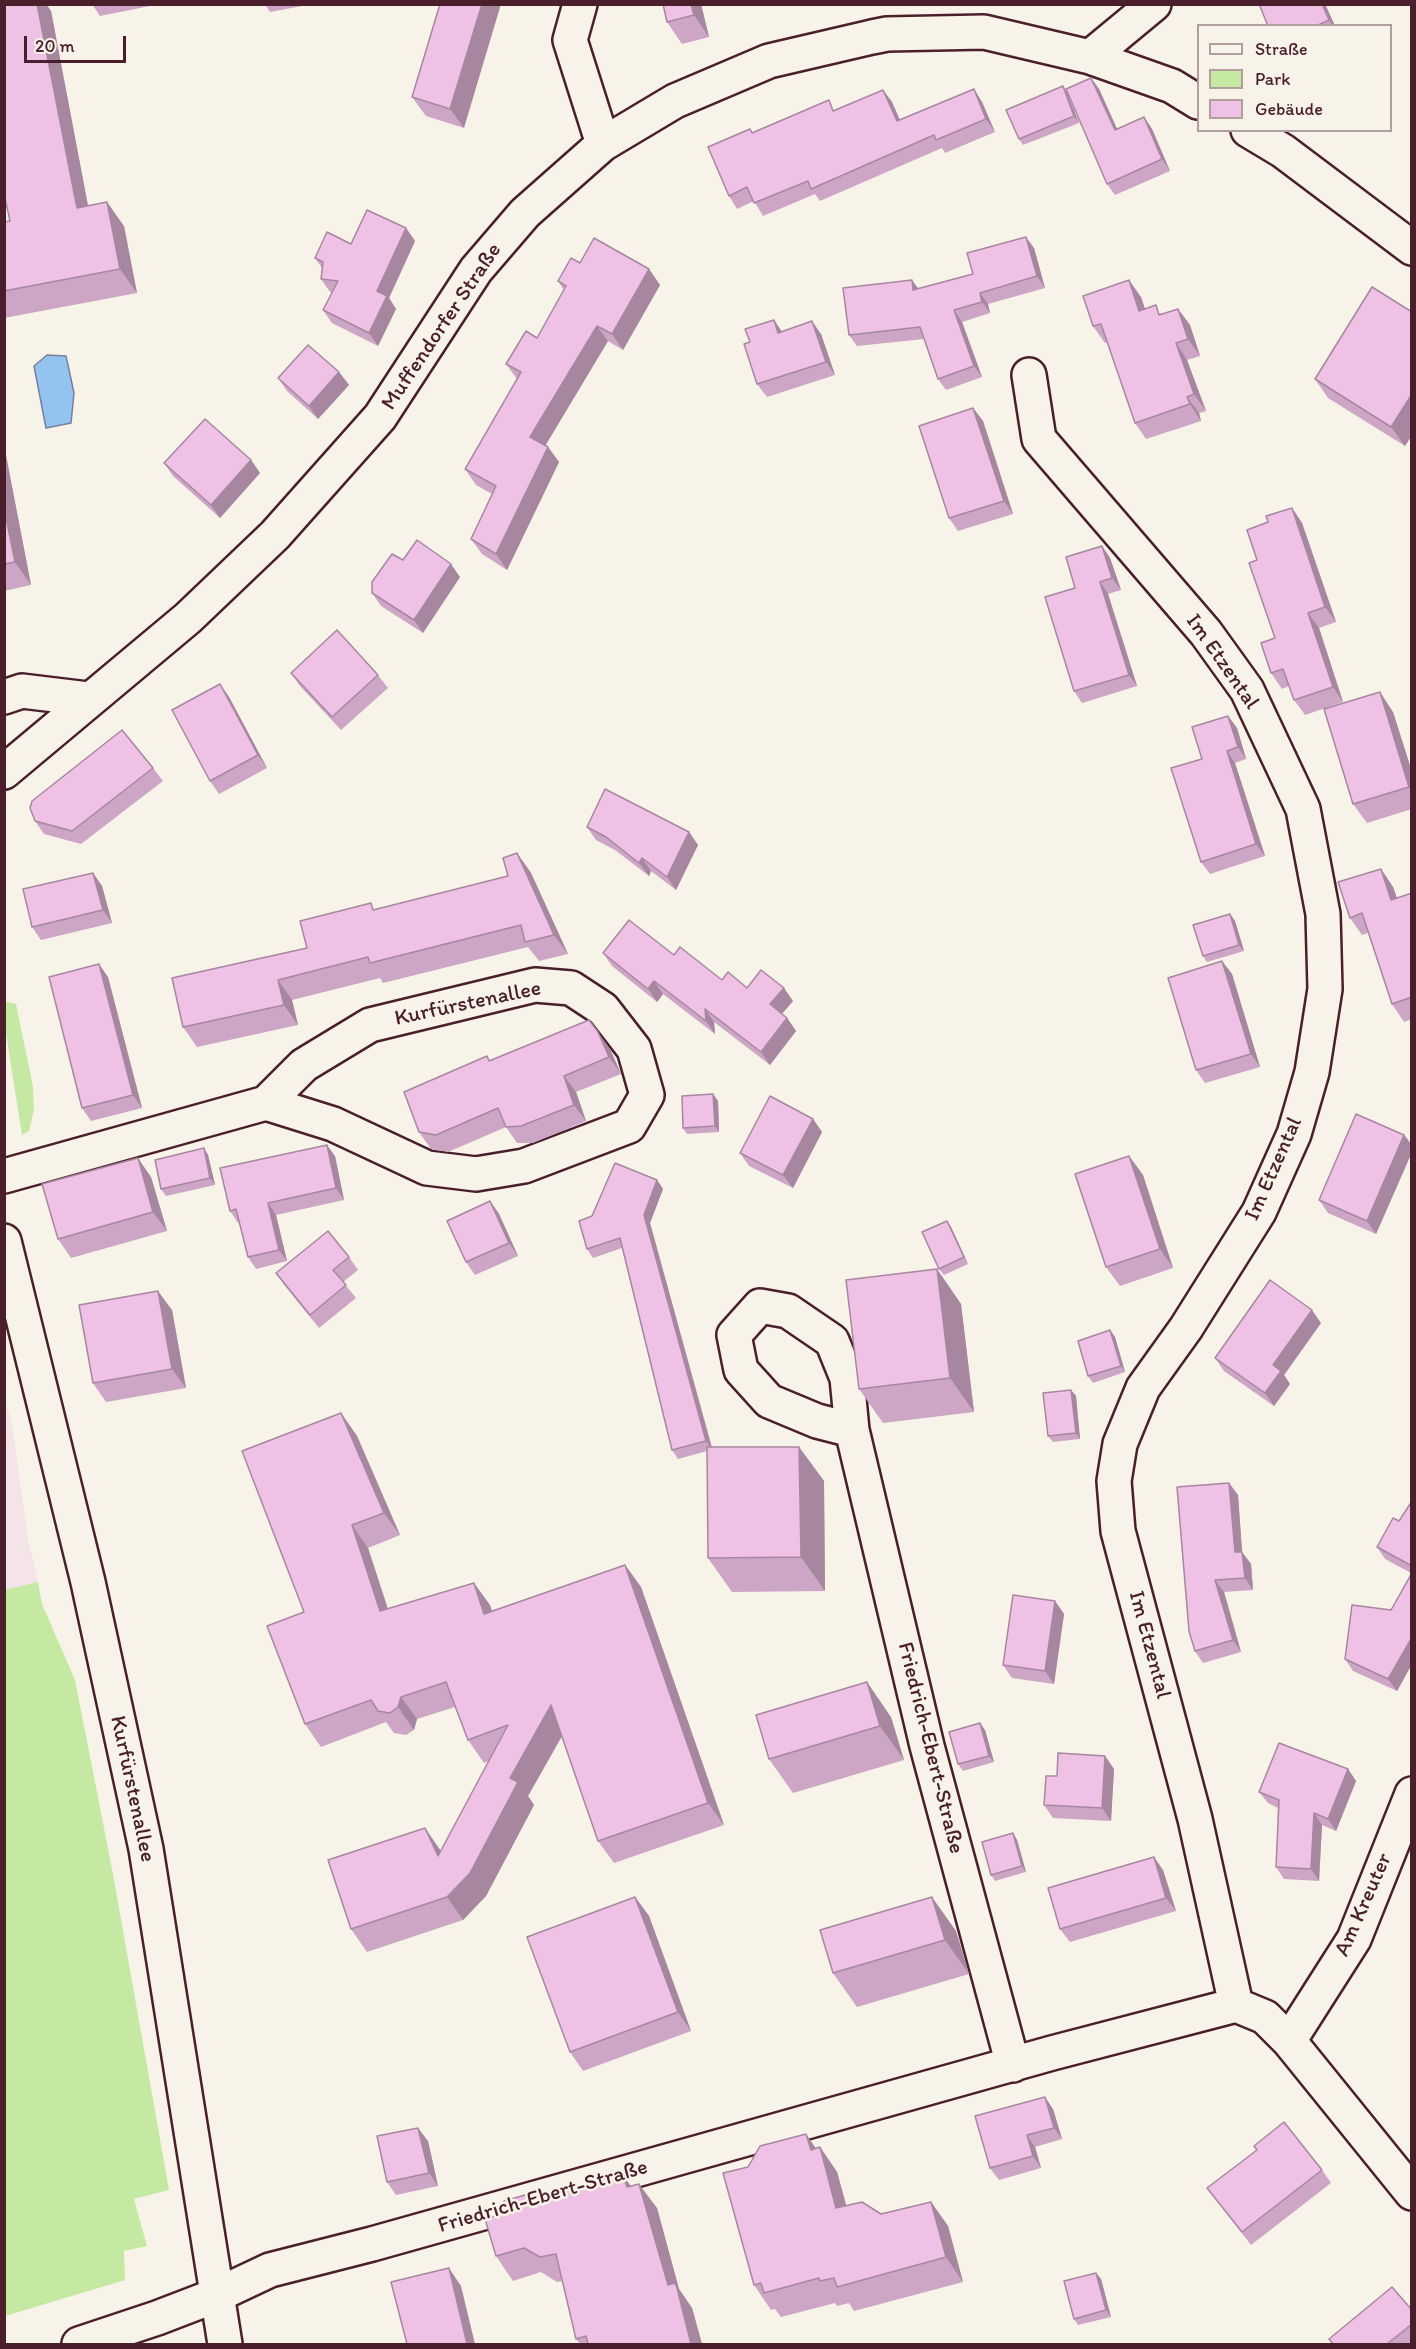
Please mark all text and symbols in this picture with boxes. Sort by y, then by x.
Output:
scale bar [27,24,129,62]
legend [1197,24,1392,132]
text: 20 m [35,35,75,57]
text: Straße [1255,38,1308,60]
text: Park [1255,68,1290,90]
text: Gebäude [1255,98,1323,120]
street label: Muffendorfer Straße [376,238,508,416]
street label: Im Etzental [1180,609,1264,715]
street label: Kurfürstenallee [392,976,544,1032]
street label: Im Etzental [1239,1113,1309,1225]
street label: Im Etzental [1122,1588,1176,1702]
street label: Friedrich-Ebert-Straße [891,1639,969,1857]
street label: Kurfürstenallee [104,1713,160,1865]
street label: Am Kreuter [1330,1849,1398,1961]
street label: Friedrich-Ebert-Straße [435,2154,651,2240]

